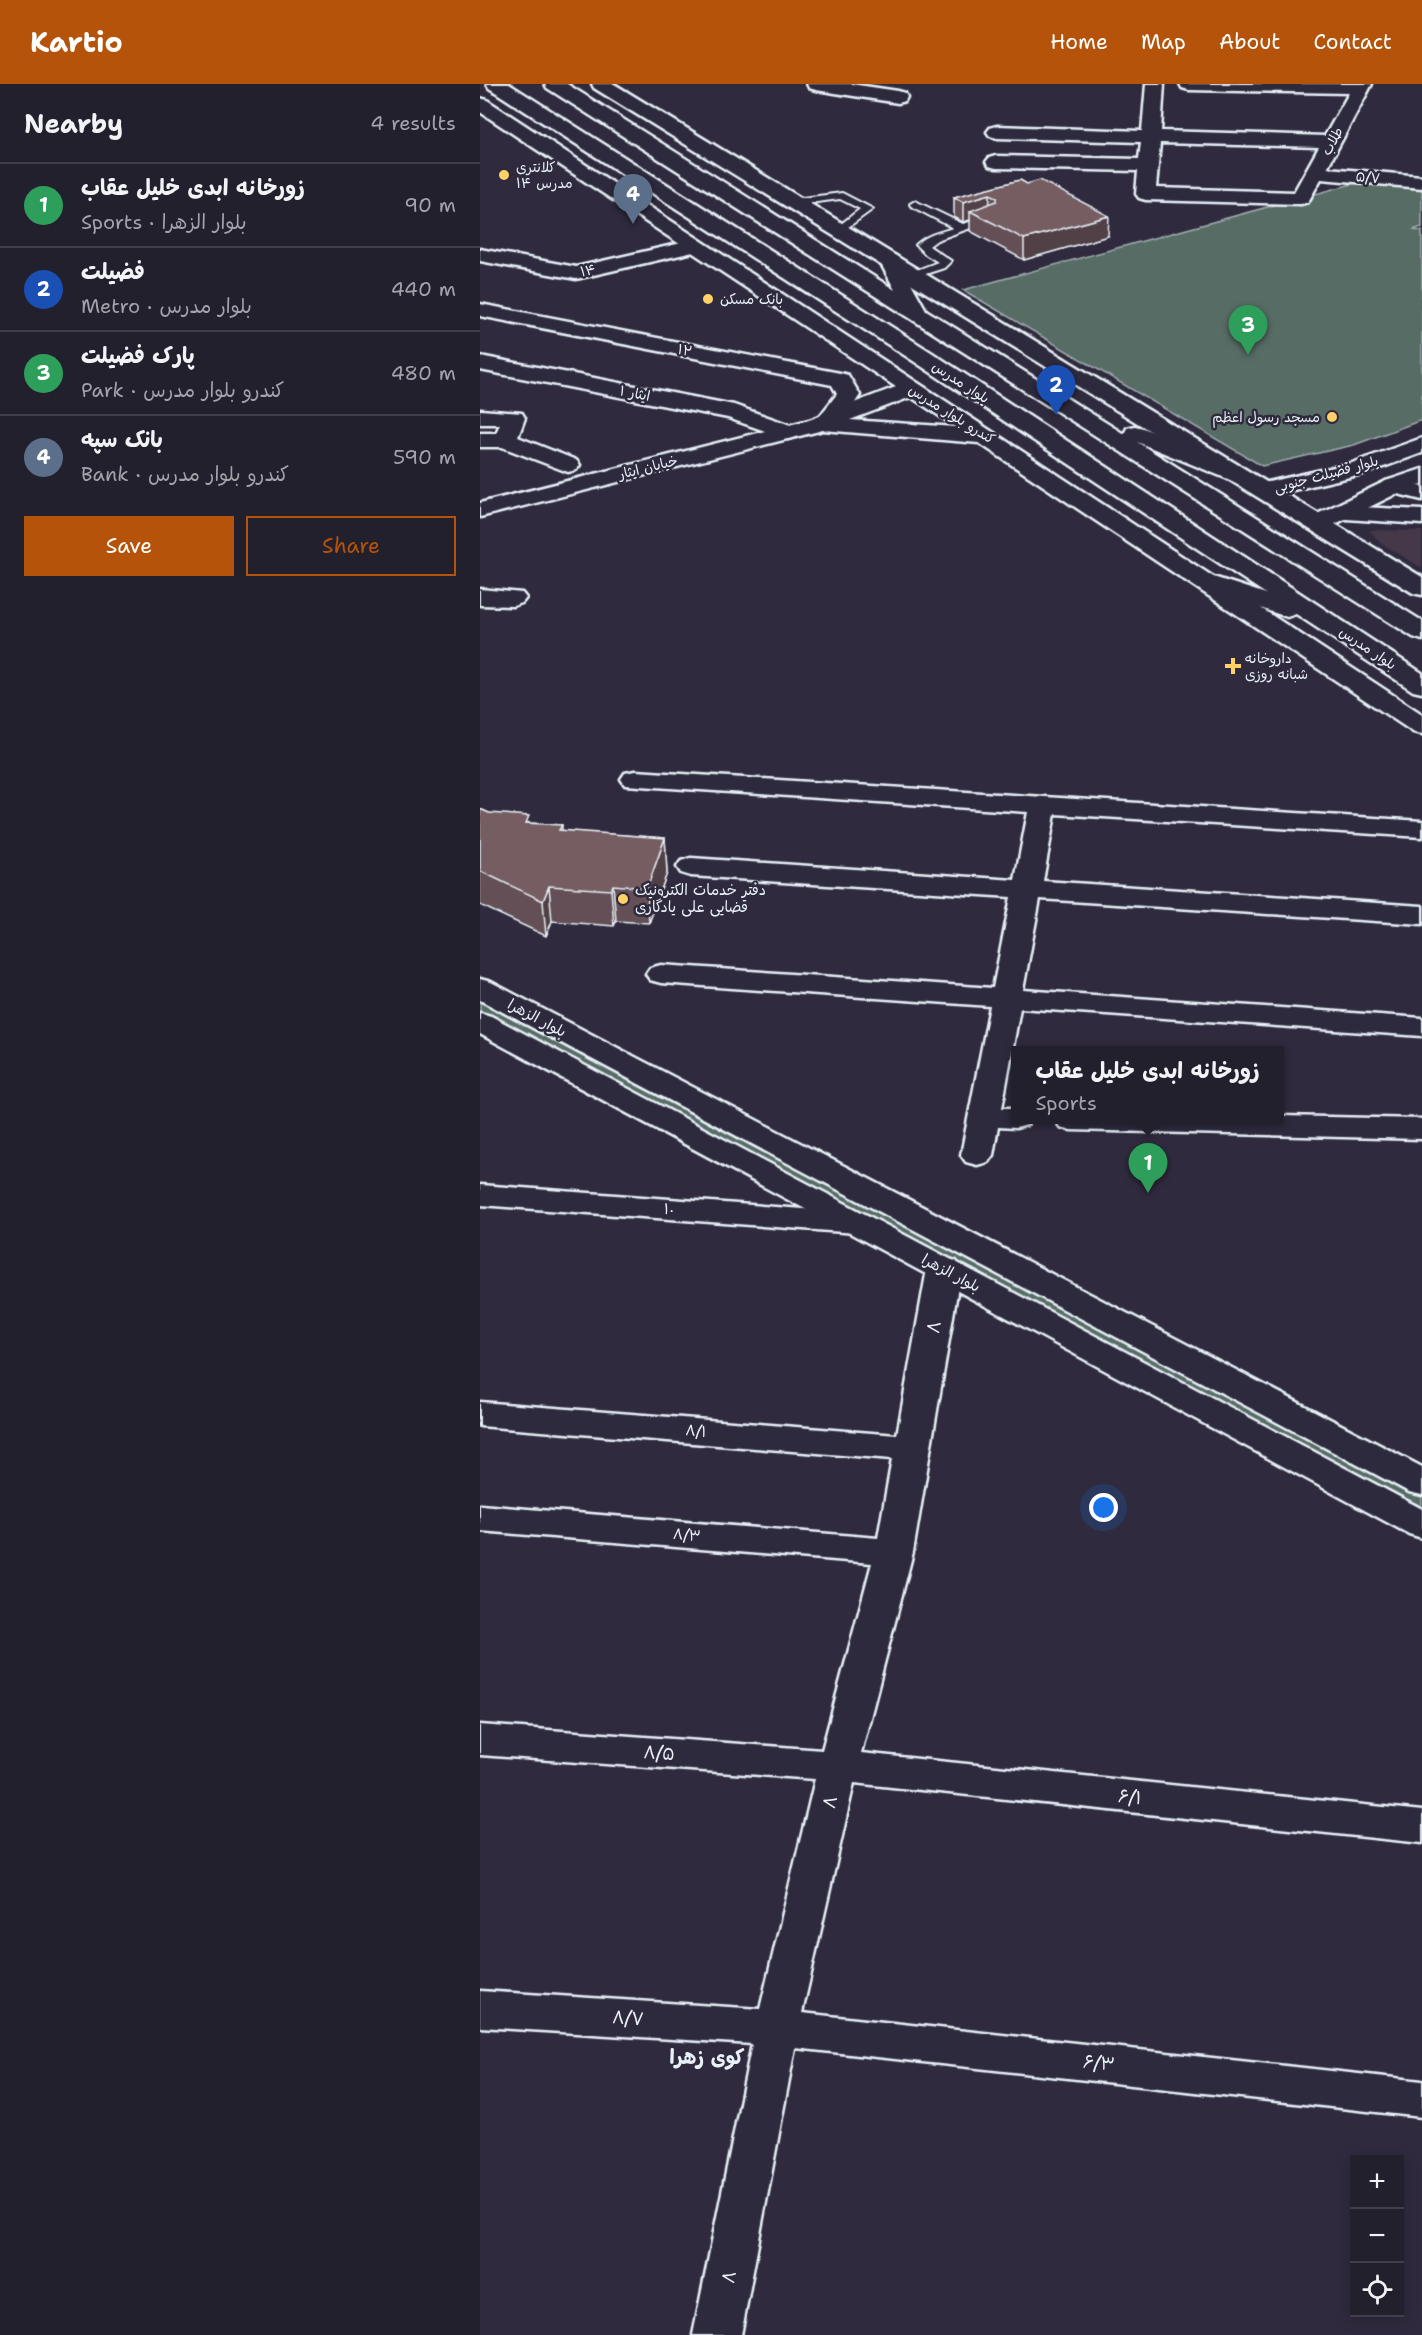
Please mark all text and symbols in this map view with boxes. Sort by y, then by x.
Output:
text: Kartio [30,23,123,61]
text: Home [1050,28,1108,56]
text: Map [1141,28,1186,56]
text: About [1219,28,1280,56]
text: Contact [1313,28,1392,56]
text: Nearby [24,106,123,141]
text: 4 results [370,110,456,136]
street label: طلاب [1317,124,1347,158]
place label: کلانتری ۱۴ مدرس [516,158,573,192]
street label: ۵/۷ [1355,167,1381,187]
marker: کلانتری ۱۴ مدرس [497,168,511,182]
text: زورخانه ابدی خلیل عقاب [81,173,305,202]
pin: 4 [614,174,652,224]
text: 1 [39,192,48,218]
text: 90 m [404,192,456,218]
text: Sports · بلوار الزهرا [81,209,247,235]
text: فضیلت [81,257,145,286]
street label: ۱۴ [579,260,597,280]
text: 2 [37,276,51,302]
text: 440 m [391,276,456,302]
place label: بانک مسکن [720,290,783,308]
marker: بانک مسکن [701,292,715,306]
text: Metro · بلوار مدرس [81,293,252,319]
pin: 3 [1228,306,1268,355]
street label: ۱۲ [676,340,694,360]
text: پارک فضیلت [81,341,195,370]
street label: بلوار مدرس [929,357,993,407]
text: 3 [37,360,51,386]
text: 480 m [391,360,456,386]
pin: 2 [1036,366,1076,415]
text: Park · کندرو بلوار مدرس [81,377,284,403]
street label: کندرو بلوار مدرس [905,380,999,449]
street label: ایثار ۱ [618,381,652,405]
place label: مسجد رسول اعظم [1212,408,1320,428]
marker: مسجد رسول اعظم [1325,410,1339,424]
text: بانک سپه [81,425,163,454]
text: 4 [37,444,51,470]
text: 590 m [393,444,456,470]
street label: خیابان ایثار [616,451,679,483]
street label: بلوار فضیلت جنوبی [1272,451,1380,498]
text: Bank · کندرو بلوار مدرس [81,461,289,487]
button: Save [24,516,234,576]
button: Share [246,516,456,576]
street label: بلوار مدرس [1336,622,1400,674]
place label: داروخانه شبانه روزی [1245,649,1308,683]
marker: داروخانه شبانه روزی [1226,659,1240,673]
place label: دفتر خدمات الکترونیک قضایی علی یادگاری [635,880,766,917]
marker: دفتر خدمات الکترونیک قضایی علی یادگاری [616,892,630,906]
street label: بلوار الزهرا [504,994,570,1042]
popup [1011,1046,1284,1124]
text: زورخانه ابدی خلیل عقاب [1036,1056,1259,1085]
text: Sports [1036,1090,1097,1116]
pin: 1 [1128,1144,1168,1193]
street label: ۱۰ [663,1199,675,1219]
street label: بلوار الزهرا [918,1249,984,1297]
street label: ۸ [921,1319,947,1335]
street label: ۸/۱ [685,1420,707,1442]
your location [1089,1493,1118,1522]
street label: ۸/۳ [672,1524,702,1546]
street label: ۸/۵ [642,1740,676,1766]
street label: ۶/۱ [1117,1784,1143,1810]
street label: ۸ [817,1793,843,1811]
street label: ۸/۷ [611,2005,645,2031]
district label: کوی زهرا [670,2044,745,2070]
street label: ۶/۳ [1082,2049,1116,2077]
map controls [1350,2155,1404,2317]
button: + [1350,2155,1404,2209]
button: − [1350,2209,1404,2263]
button: locate [1350,2263,1404,2317]
street label: ۸ [716,2269,742,2285]

